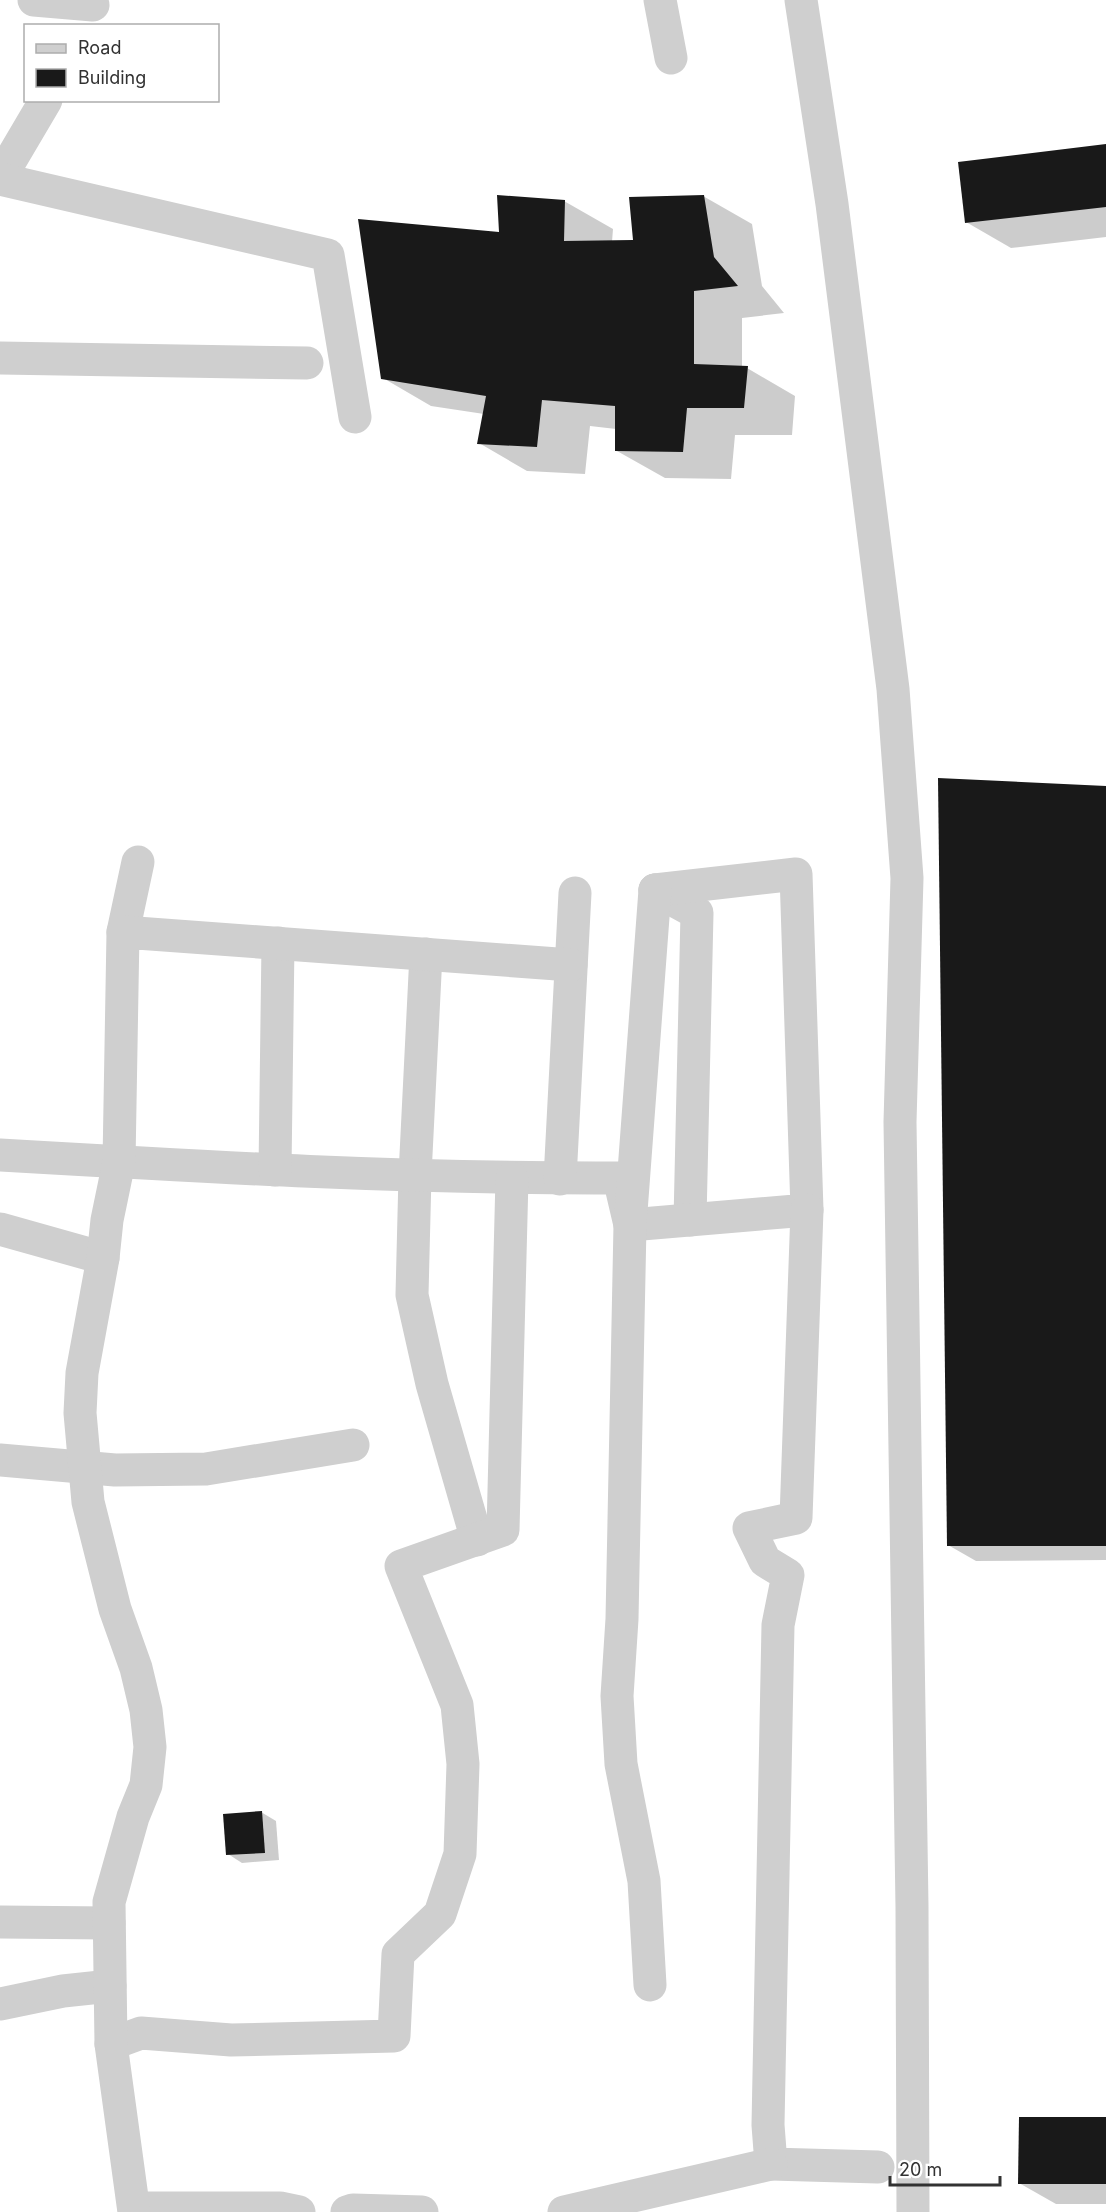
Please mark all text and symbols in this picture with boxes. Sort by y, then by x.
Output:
legend [24,24,219,102]
text: Road [78,37,121,58]
text: Building [78,67,146,88]
scale bar [890,2149,1000,2187]
text: 20 m [899,2159,942,2180]

